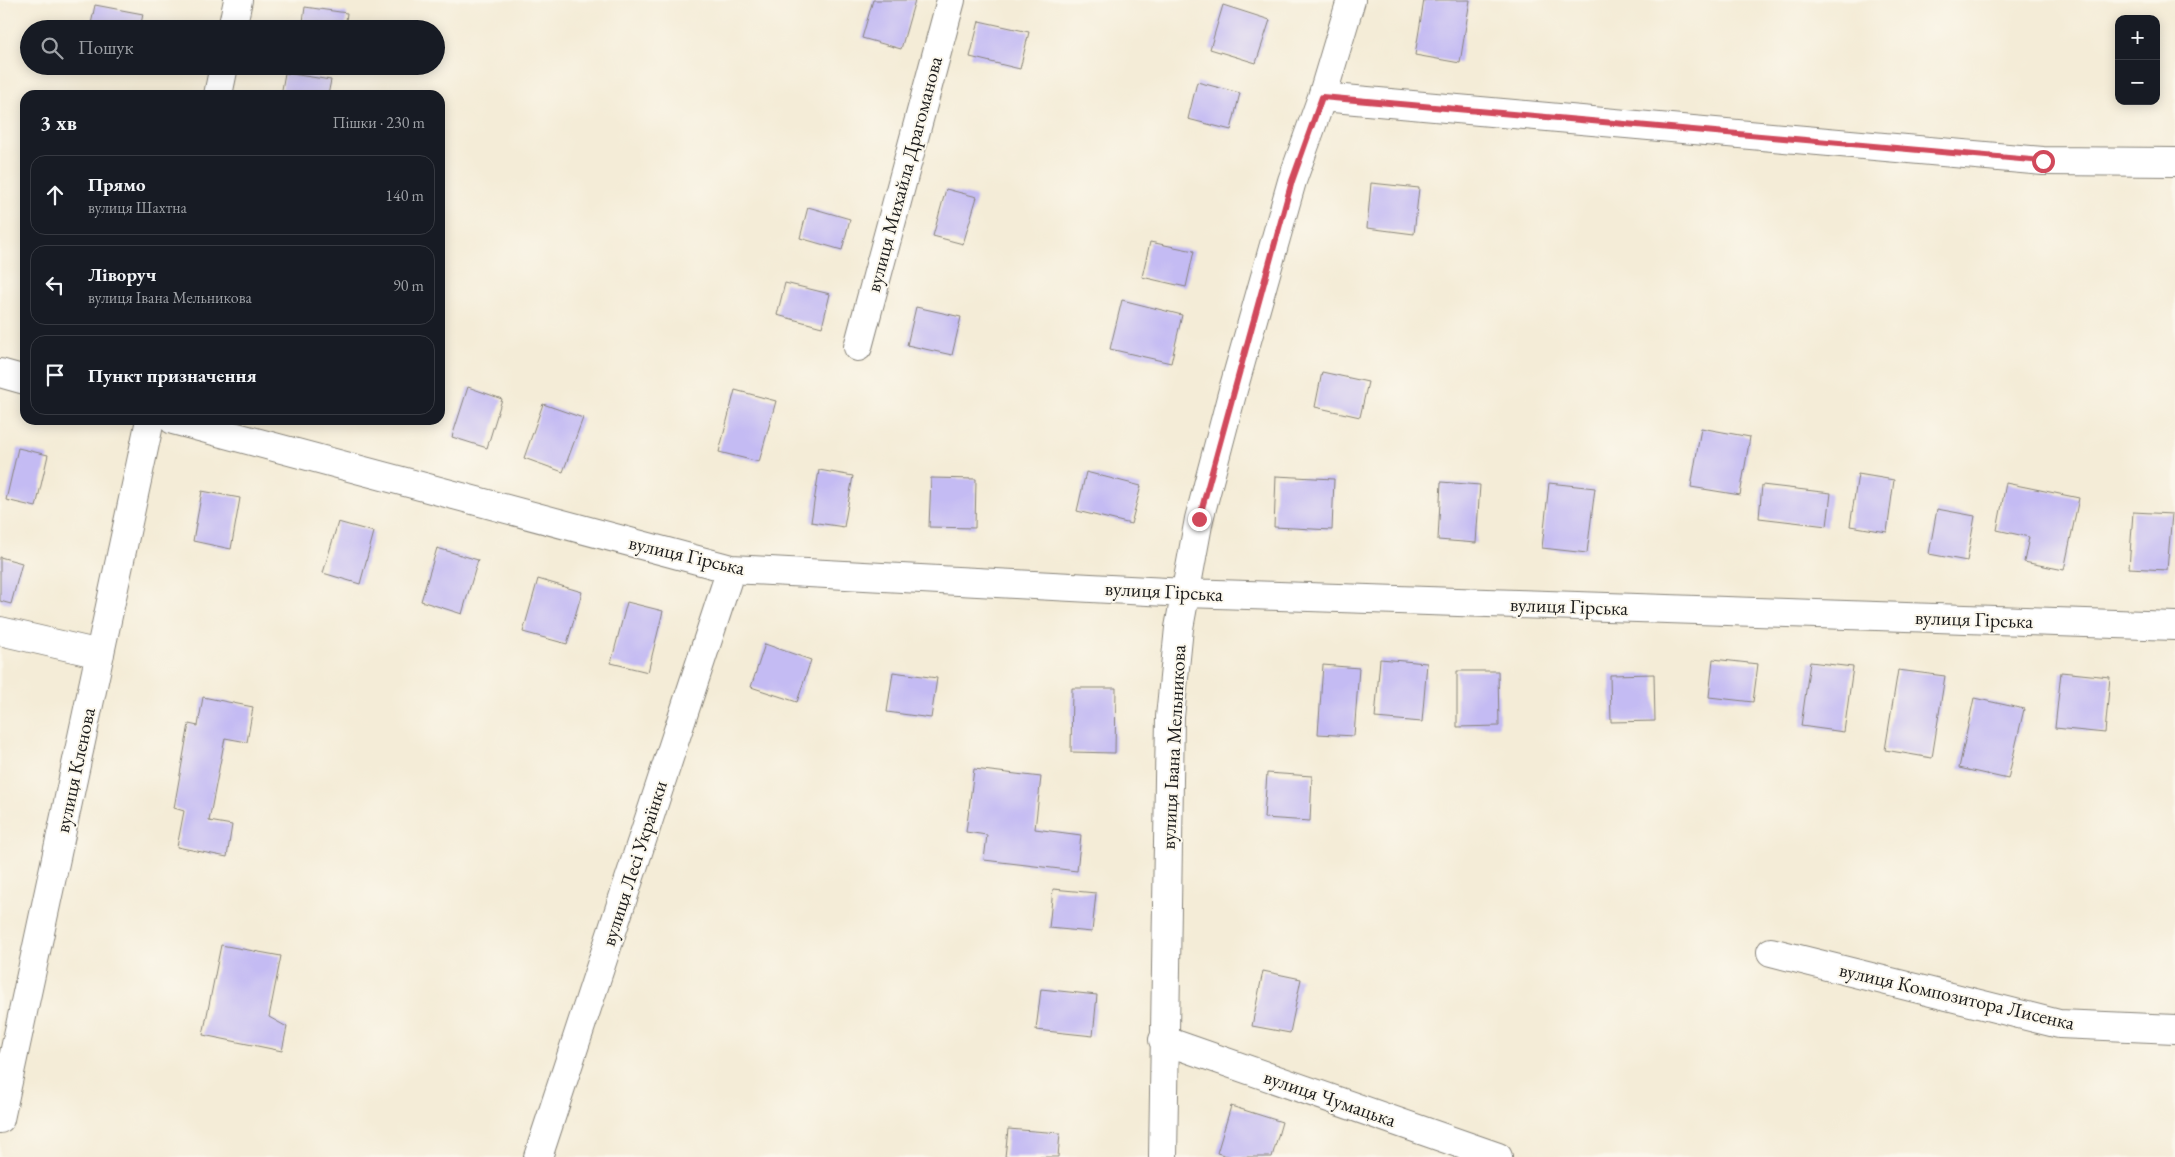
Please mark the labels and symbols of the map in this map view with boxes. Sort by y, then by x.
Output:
street label: вулиця Михайла Драгоманова [860,53,948,295]
route start [2032,150,2055,173]
route end [1188,508,1211,531]
street label: вулиця Гірська [626,529,748,581]
street label: вулиця Гірська [1104,575,1224,607]
street label: вулиця Гірська [1509,591,1629,621]
street label: вулиця Гірська [1914,604,2034,634]
street label: вулиця Івана Мельникова [1155,644,1191,850]
street label: вулиця Кленова [49,705,101,835]
street label: вулиця Лесі Українки [595,776,673,949]
street label: вулиця Композитора Лисенка [1837,956,2077,1036]
street label: вулиця Чумацька [1261,1063,1399,1133]

